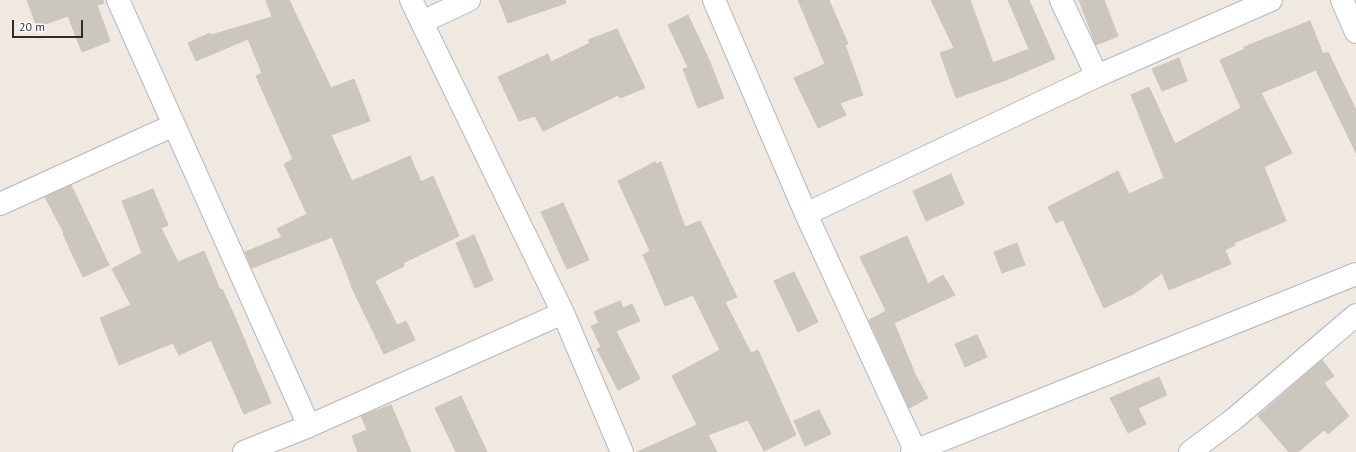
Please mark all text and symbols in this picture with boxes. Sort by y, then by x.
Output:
scale bar [14,12,85,38]
text: 20 m [19,19,45,34]

